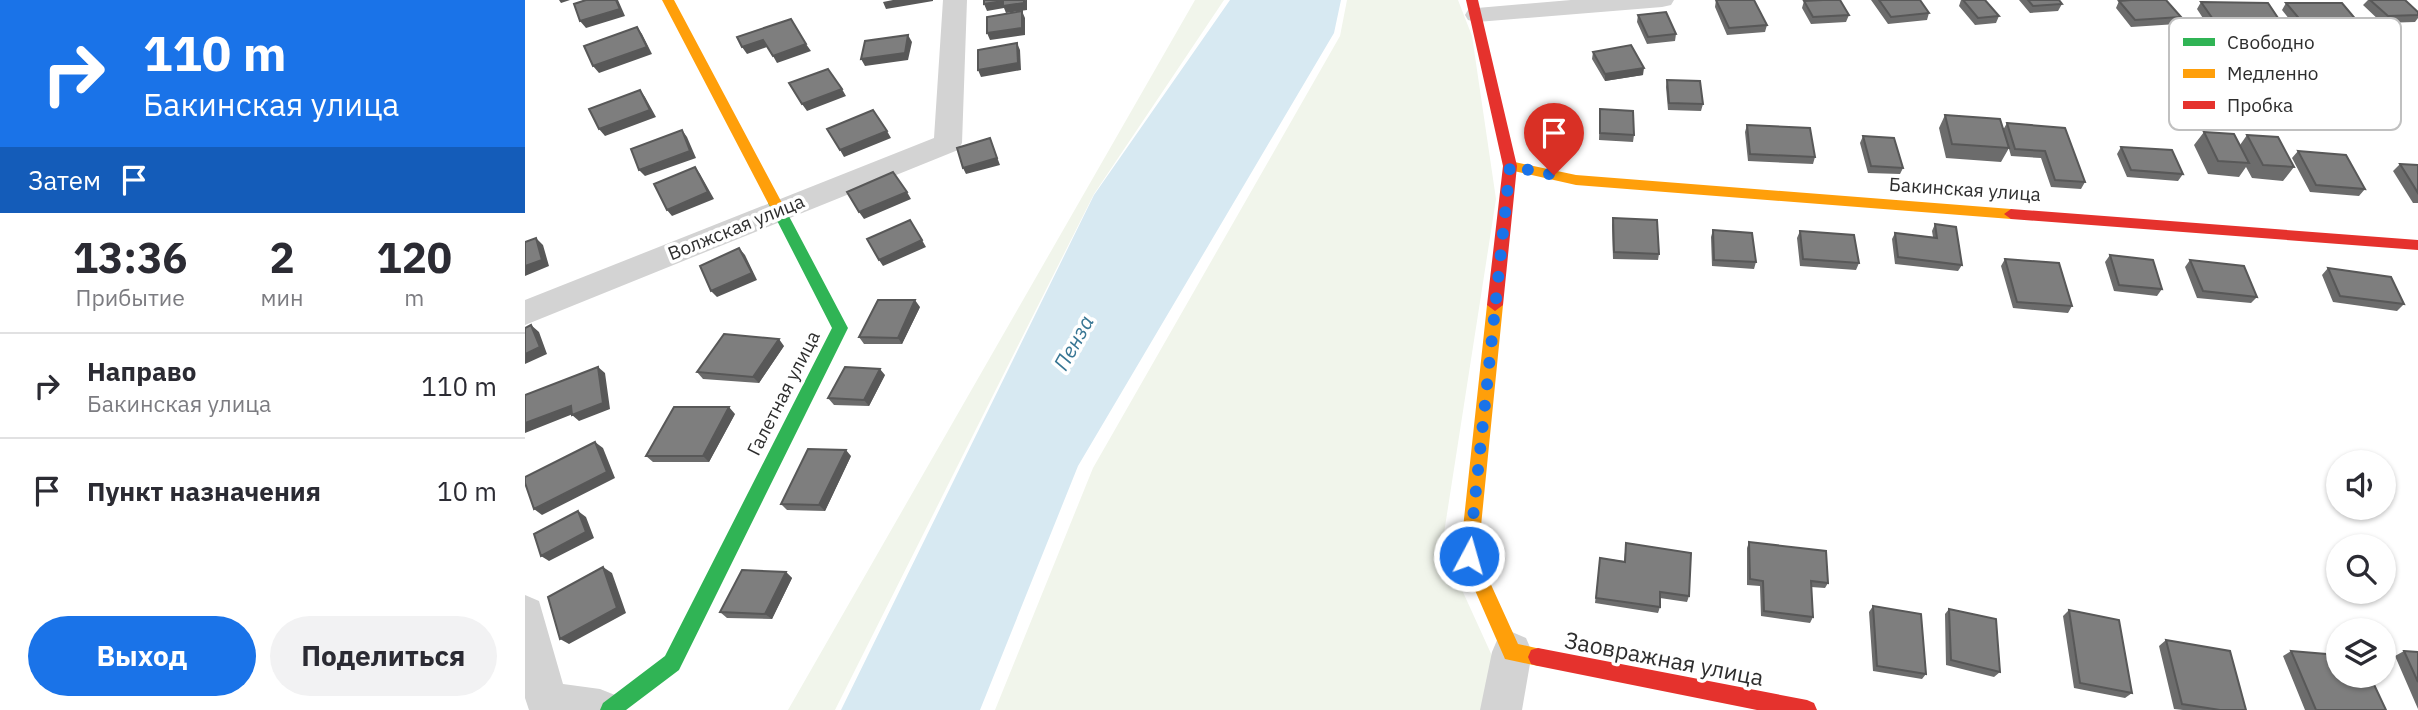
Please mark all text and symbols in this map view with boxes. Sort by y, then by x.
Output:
legend [2169,18,2401,130]
text: 110 m [143,21,287,84]
icon: right [28,28,119,119]
text: Свободно [2227,30,2315,54]
text: Медленно [2227,61,2318,85]
text: Бакинская улица [143,83,399,125]
text: Пробка [2227,93,2293,117]
pin [1524,103,1584,175]
icon: arrive [1535,114,1573,152]
icon: arrive [115,161,153,199]
text: Затем [28,163,101,197]
street label: Бакинская улица [1888,172,2042,206]
street label: Волжская улица [664,189,808,265]
text: 13:36 [73,230,188,285]
text: 2 [269,230,295,285]
text: 120 [376,230,452,285]
text: Прибытие [76,282,185,312]
text: мин [260,282,304,312]
text: m [404,282,424,312]
water label: Пенза [1047,310,1100,375]
street label: Галетная улица [741,327,825,459]
text: Направо [87,354,196,388]
icon: right [28,367,66,405]
text: 110 m [421,369,497,403]
text: Бакинская улица [87,388,271,418]
map controls [2326,450,2396,688]
button: sound [2326,450,2396,520]
icon: arrive [28,472,66,510]
text: Пункт назначения [87,474,321,508]
text: 10 m [437,474,497,508]
position arrow [1432,519,1506,593]
button: search [2326,534,2396,604]
button: Выход [28,616,256,696]
button: Поделиться [270,616,497,696]
button: layers [2326,618,2396,688]
street label: Заовражная улица [1562,624,1766,692]

